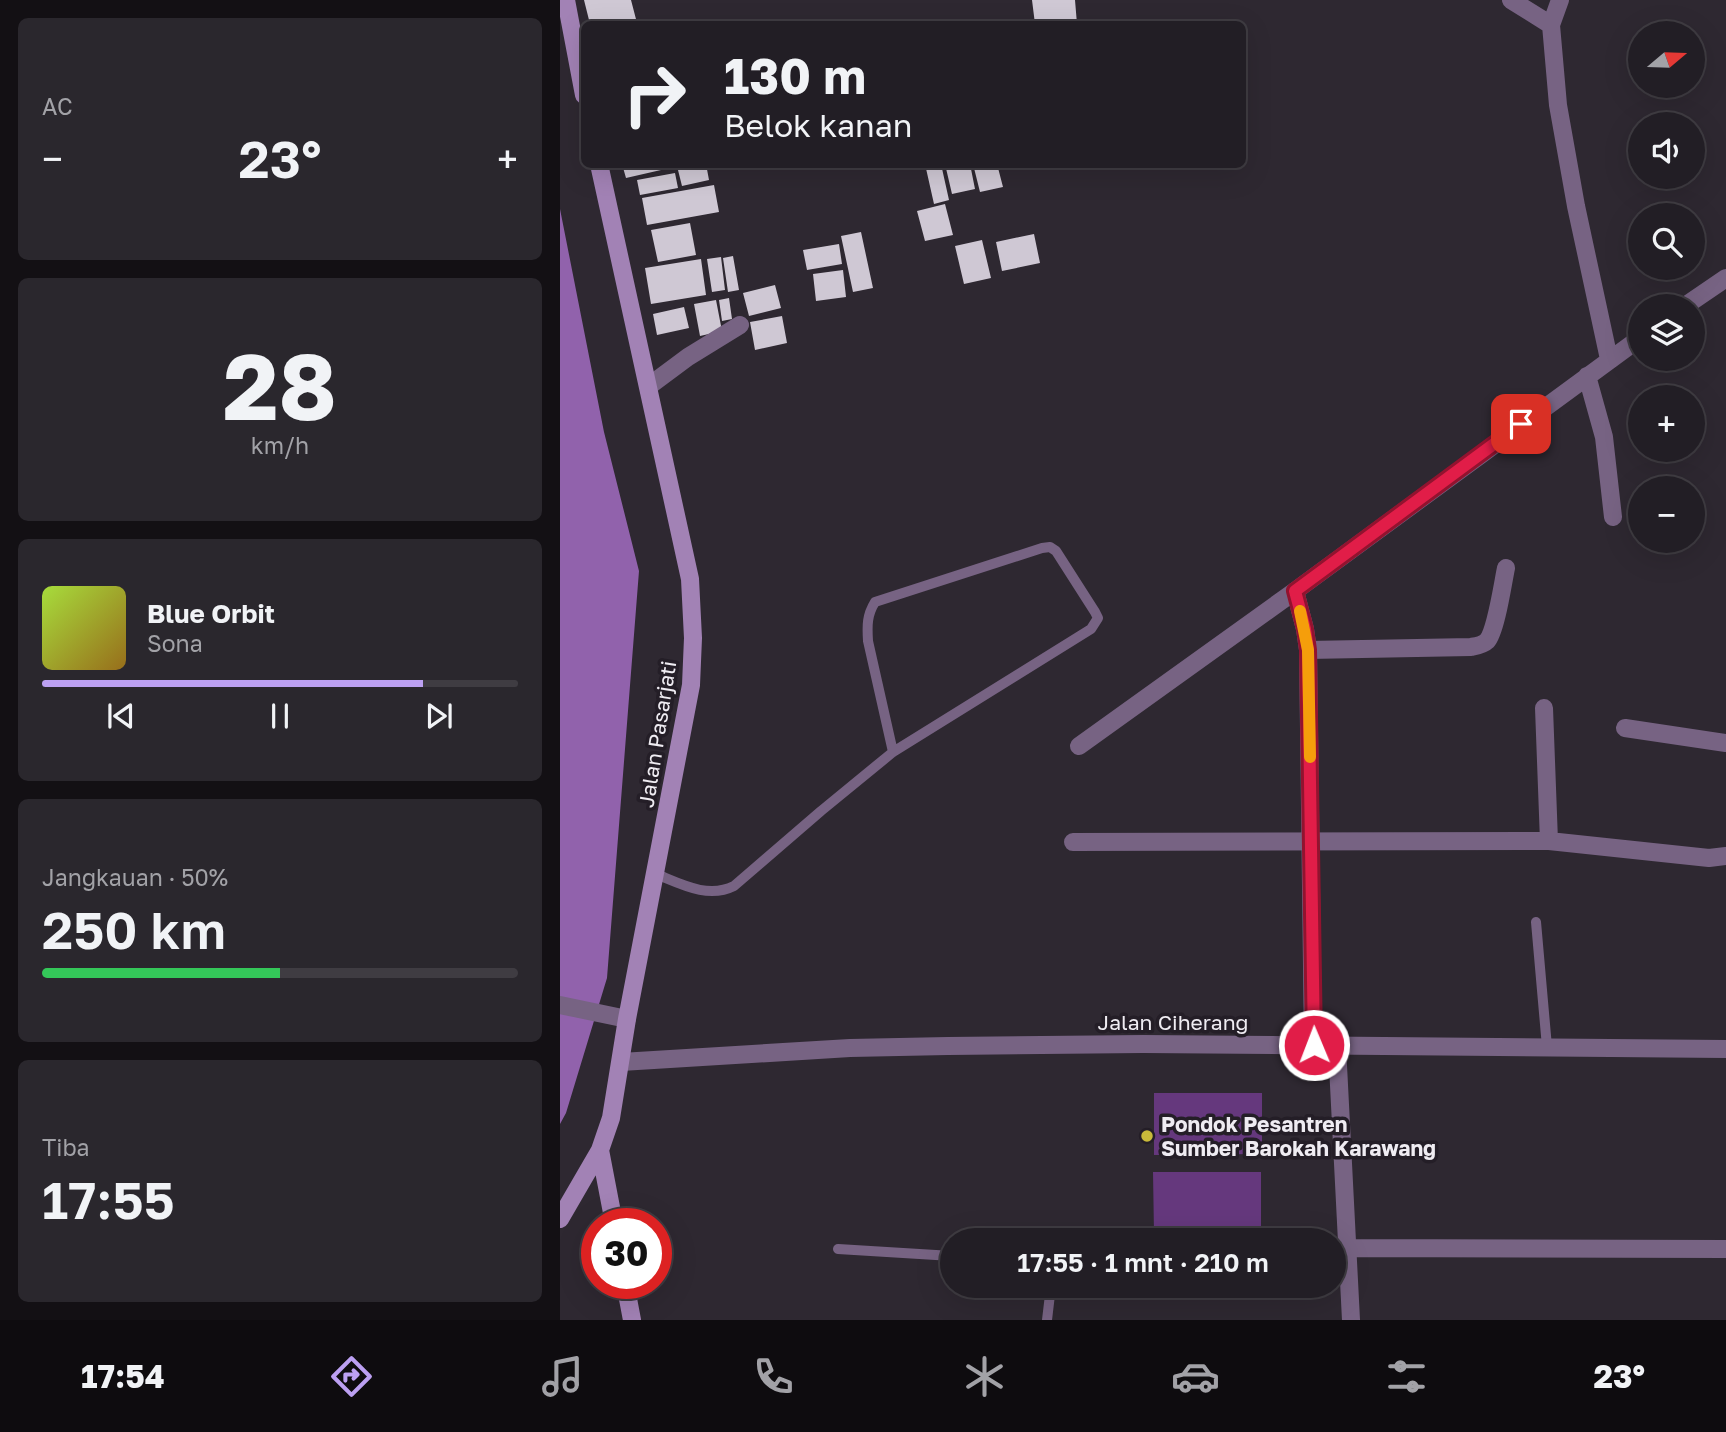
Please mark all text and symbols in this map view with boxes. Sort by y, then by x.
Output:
north arrow [1628,21,1704,98]
map controls [1628,21,1705,553]
text: 130 m [724,46,866,105]
icon: right [609,49,700,140]
text: AC [42,92,73,120]
text: Belok kanan [724,106,912,144]
button: sound [1628,112,1705,189]
text: 23° [239,127,321,189]
text: − [42,136,63,181]
text: + [497,136,518,181]
button: search [1628,203,1705,280]
button: layers [1628,294,1705,371]
text: 28 [223,331,337,440]
button: + [1628,385,1705,462]
pin [1491,394,1551,454]
icon: arrive [1502,405,1540,443]
text: km/h [251,431,309,459]
button: − [1628,476,1705,553]
text: Blue Orbit [147,598,275,629]
text: Sona [147,629,203,657]
street label: Jalan Pasarjati [633,659,681,809]
icon: previous [102,697,140,735]
icon: pause [261,697,299,735]
icon: next [420,697,458,735]
text: Jangkauan · 50% [42,863,228,891]
text: 250 km [42,898,226,960]
position arrow [1277,1008,1351,1082]
street label: Jalan Ciherang [1098,1009,1248,1035]
place label: Pondok Pesantren Sumber Barokah Karawang [1161,1111,1436,1161]
marker: Pondok Pesantren Sumber Barokah Karawang [1139,1128,1155,1144]
text: Tiba [42,1133,90,1161]
text: 17:55 [42,1168,175,1230]
speed limit sign: 30 [581,1208,672,1299]
text: 17:55 · 1 mnt · 210 m [1017,1247,1269,1278]
icon: directions [327,1352,376,1401]
icon: music [538,1352,587,1401]
icon: phone [749,1352,798,1401]
icon: climate [960,1352,1009,1401]
icon: car [1171,1352,1220,1401]
icon: filters [1382,1352,1431,1401]
text: 17:54 [81,1357,165,1395]
text: 23° [1593,1357,1645,1395]

